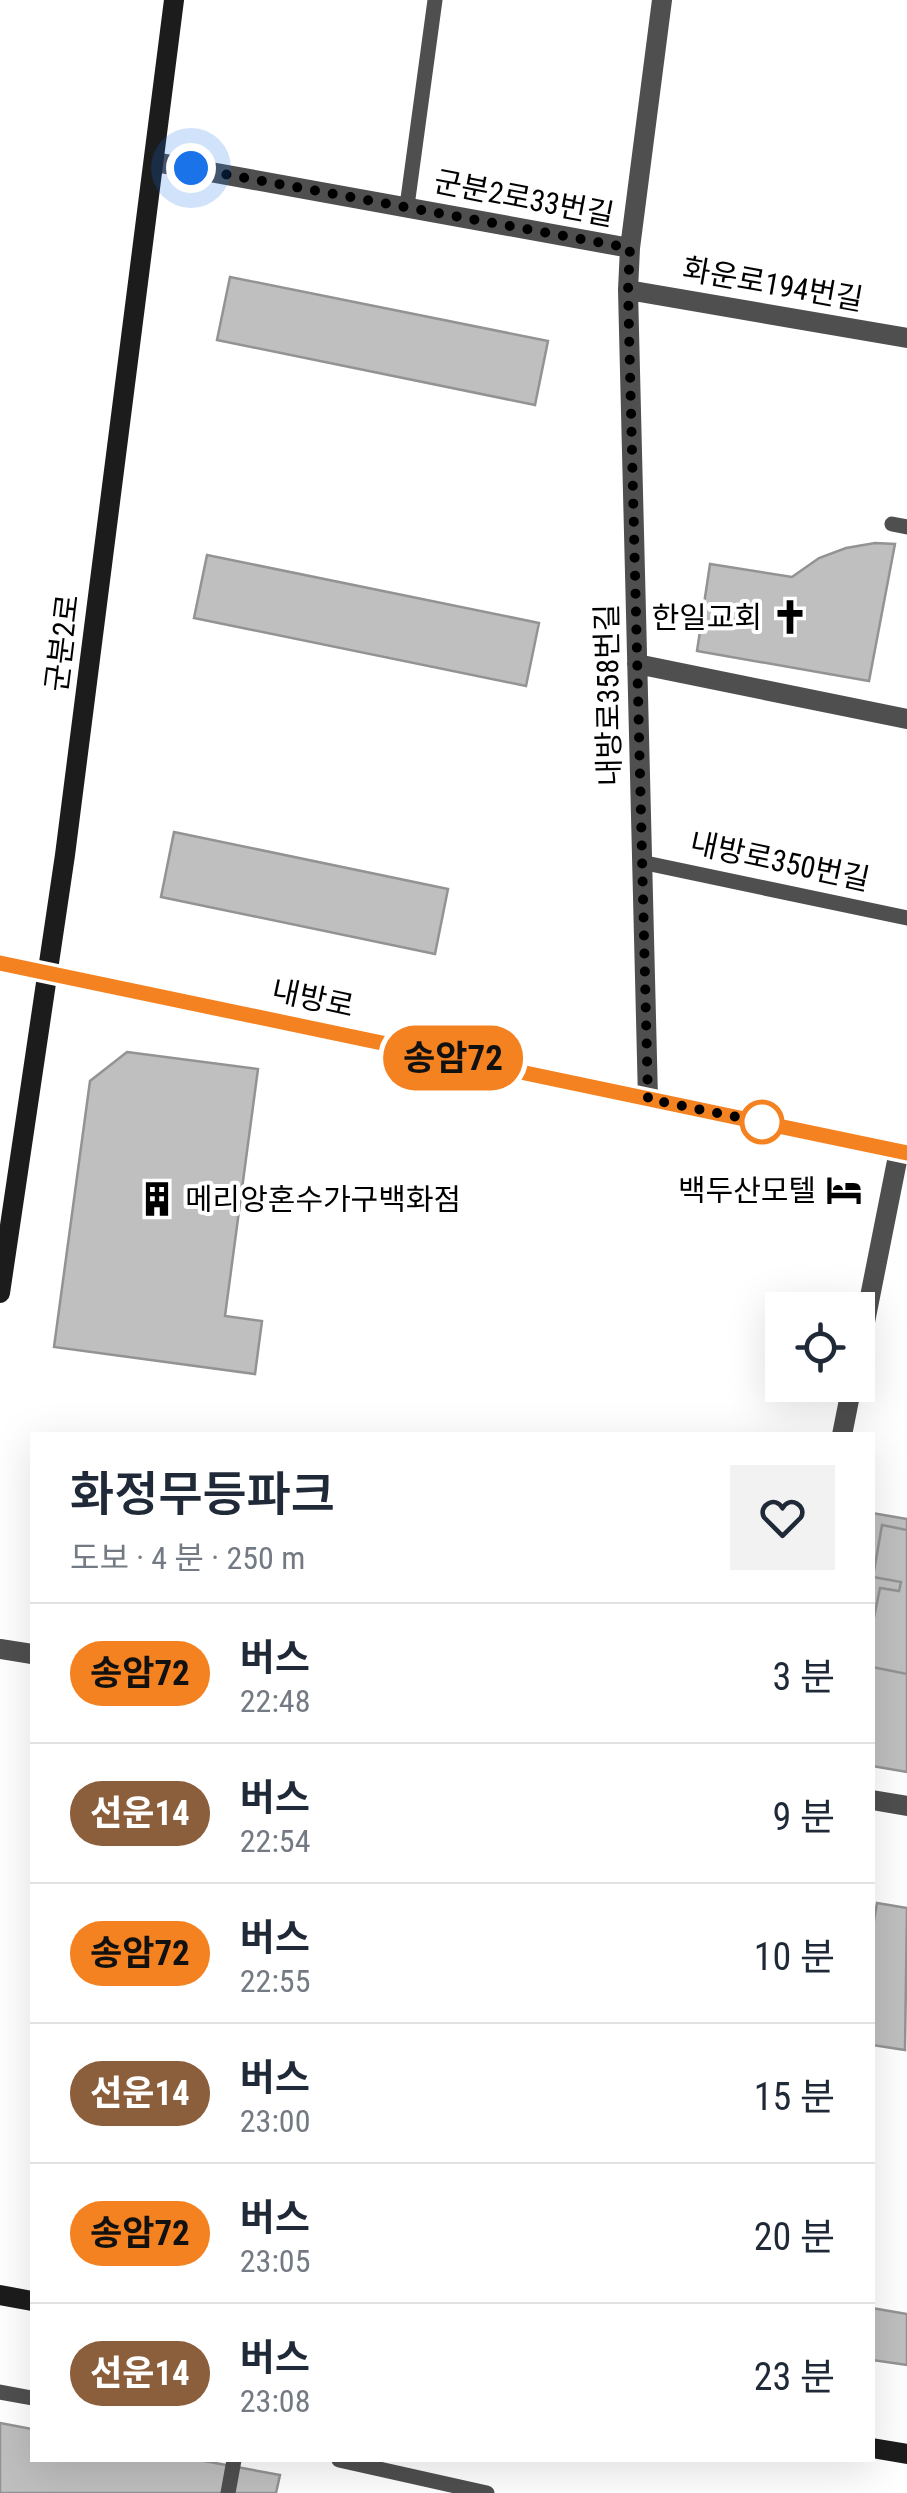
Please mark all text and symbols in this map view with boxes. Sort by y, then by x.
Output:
your location [166,143,216,193]
street label: 군분2로33번길 [431,163,617,233]
street label: 화운로194번길 [680,251,866,317]
street label: 군분2로 [39,592,85,694]
church icon: 한일교회 [771,598,809,636]
place label: 한일교회 [652,600,762,635]
street label: 내방로358번길 [589,603,627,787]
street label: 내방로350번길 [687,825,873,897]
street label: 내방로 [269,972,357,1024]
line badge: 송암72 [383,1026,523,1090]
text: 송암72 [403,1038,503,1079]
unlabelled marker [741,1101,783,1143]
hotel icon: 백두산모텔 [825,1171,863,1209]
place label: 백두산모텔 [678,1173,816,1208]
building icon: 메리앙혼수가구백화점 [138,1180,176,1218]
place label: 메리앙혼수가구백화점 [185,1182,461,1217]
map controls [765,1292,875,1402]
button: locate [765,1292,875,1402]
button: heart [730,1465,835,1570]
text: 화정무등파크 [70,1466,335,1523]
text: 도보 · 4 분 · 250 m [70,1539,305,1577]
text: 버스 [240,1636,310,1680]
text: 송암72 [90,1653,190,1694]
text: 3 분 [773,1655,835,1699]
text: 22:48 [240,1682,310,1720]
text: 버스 [240,1776,310,1820]
text: 선운14 [90,1793,190,1834]
text: 9 분 [773,1795,835,1839]
text: 22:54 [240,1822,310,1860]
text: 버스 [240,1916,310,1960]
text: 송암72 [90,1933,190,1974]
text: 10 분 [754,1935,835,1979]
text: 22:55 [240,1962,310,2000]
text: 버스 [240,2056,310,2100]
text: 선운14 [90,2073,190,2114]
text: 15 분 [754,2075,835,2119]
text: 23:00 [240,2102,310,2140]
text: 버스 [240,2196,310,2240]
text: 송암72 [90,2213,190,2254]
text: 20 분 [754,2215,835,2259]
text: 23:05 [240,2242,310,2280]
text: 버스 [240,2336,310,2380]
text: 선운14 [90,2353,190,2394]
text: 23 분 [754,2355,835,2399]
text: 23:08 [240,2382,310,2420]

